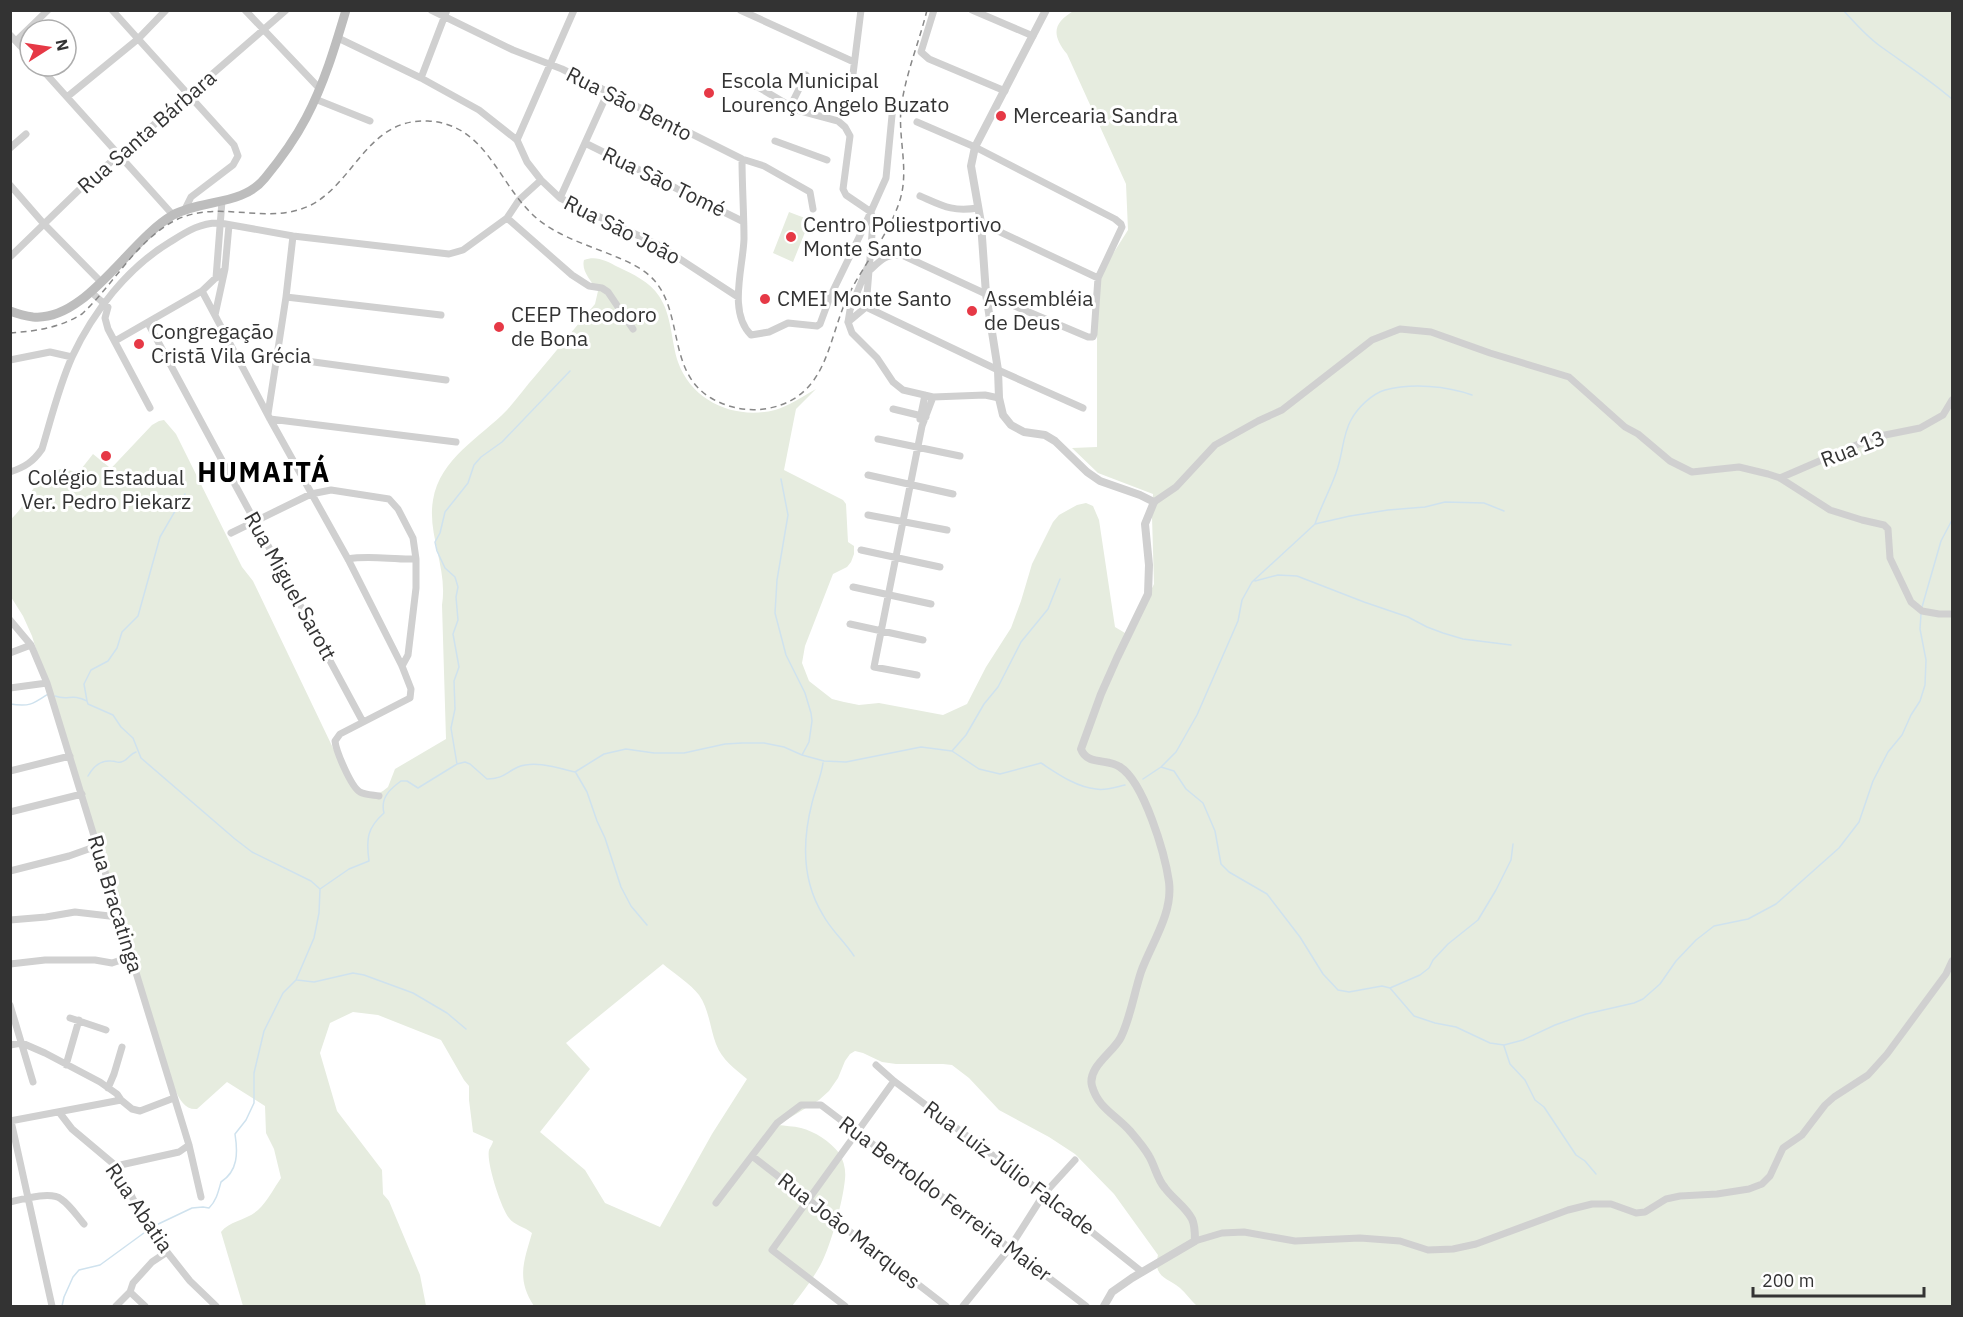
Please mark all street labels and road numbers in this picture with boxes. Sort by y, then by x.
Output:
street label: Rua São Bento [562,59,697,147]
street label: Rua Santa Bárbara [71,63,222,199]
street label: Rua São Tomé [598,139,731,223]
street label: Rua São João [559,188,685,270]
street label: Rua 13 [1816,423,1889,473]
street label: Rua Miguel Sarott [238,506,343,665]
street label: Rua Bracatinga [82,831,150,976]
street label: Rua Luiz Júlio Falcade [918,1094,1101,1241]
street label: Rua Bertoldo Ferreira Maier [834,1109,1058,1288]
street label: Rua Abatia [100,1157,180,1258]
street label: Rua João Marques [773,1166,927,1295]

